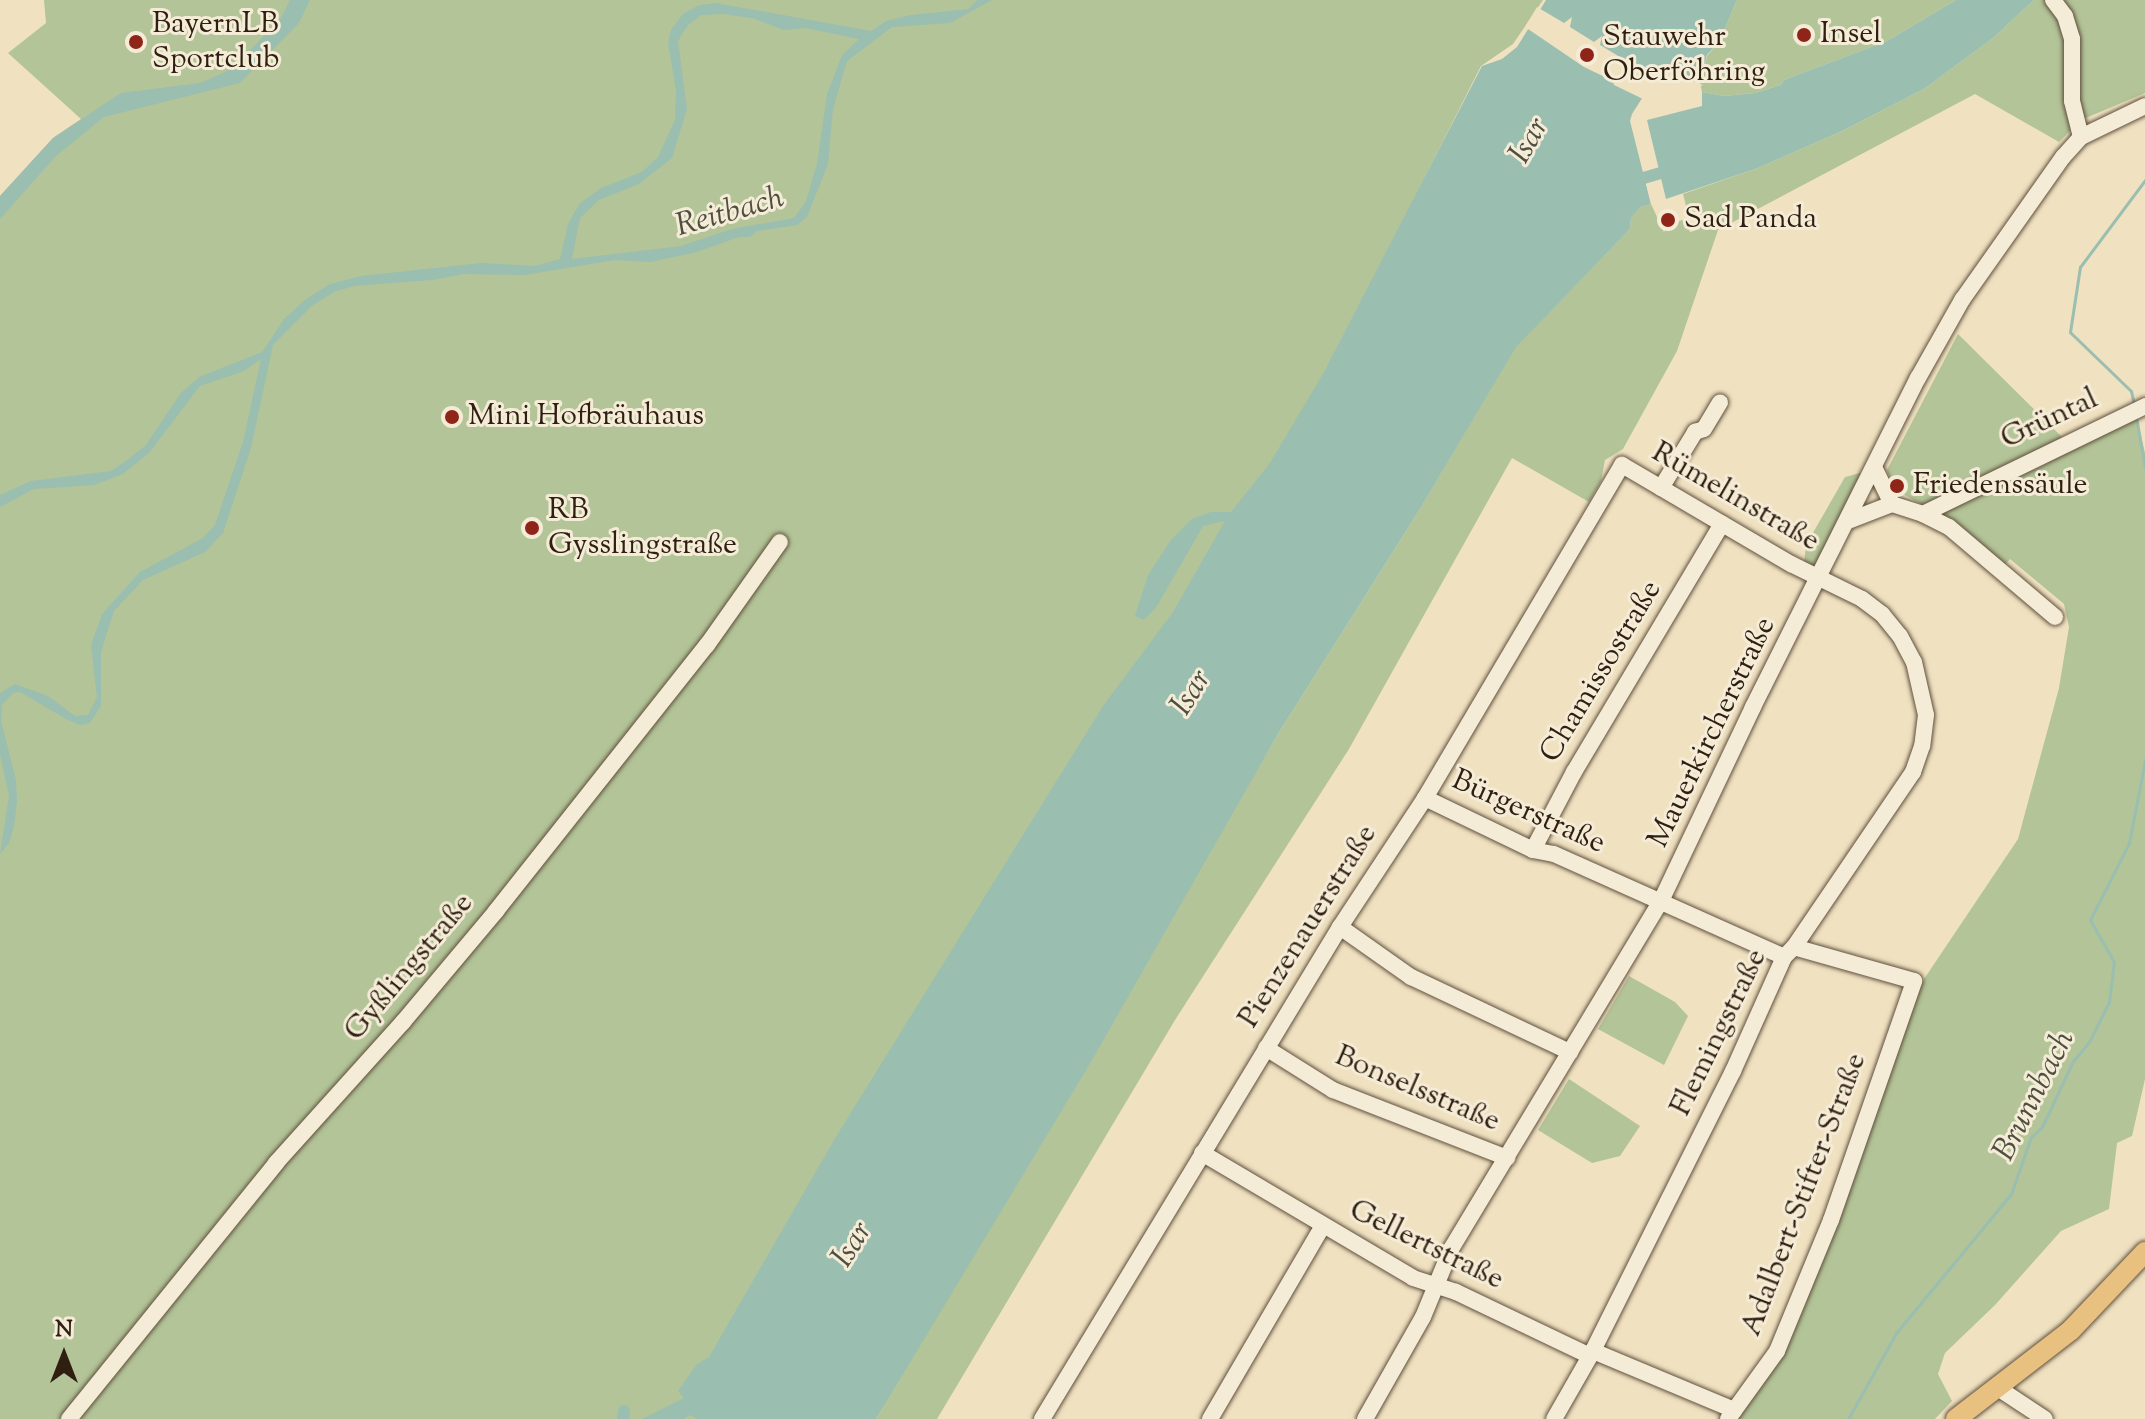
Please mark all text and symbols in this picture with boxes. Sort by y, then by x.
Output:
place label: BayernLB Sportclub [152,7,279,78]
place label: Insel [1820,17,1882,53]
place label: Stauwehr Oberföhring [1603,20,1765,90]
marker: Insel [1795,26,1813,44]
marker: BayernLB Sportclub [127,33,145,51]
marker: Stauwehr Oberföhring [1578,46,1596,64]
water label: Isar [1502,111,1558,171]
water label: Reitbach [672,179,788,247]
place label: Sad Panda [1684,202,1817,238]
marker: Sad Panda [1659,211,1677,229]
street label: Grüntal [1996,382,2104,458]
place label: Mini Hofbräuhaus [468,399,704,435]
marker: Mini Hofbräuhaus [443,408,461,426]
street label: Rümelinstraße [1645,435,1825,561]
place label: Friedenssäule [1913,468,2087,504]
marker: Friedenssäule [1888,477,1906,495]
place label: RB Gysslingstraße [548,493,737,564]
marker: RB Gysslingstraße [523,519,541,537]
street label: Chamissostraße [1534,574,1670,770]
street label: Mauerkircherstraße [1642,612,1784,854]
water label: Isar [1163,663,1221,723]
street label: Bürgerstraße [1446,763,1610,863]
street label: Pienzenauerstraße [1232,819,1386,1035]
street label: Gyßlingstraße [338,887,482,1049]
street label: Flemingstraße [1664,944,1776,1122]
water label: Brunnbach [1986,1025,2084,1167]
street label: Bonselsstraße [1329,1039,1505,1141]
street label: Adalbert-Stifter-Straße [1734,1048,1876,1342]
street label: Gellertstraße [1343,1193,1509,1299]
water label: Isar [824,1215,882,1275]
north arrow [24,1315,104,1395]
text: N [55,1315,73,1347]

